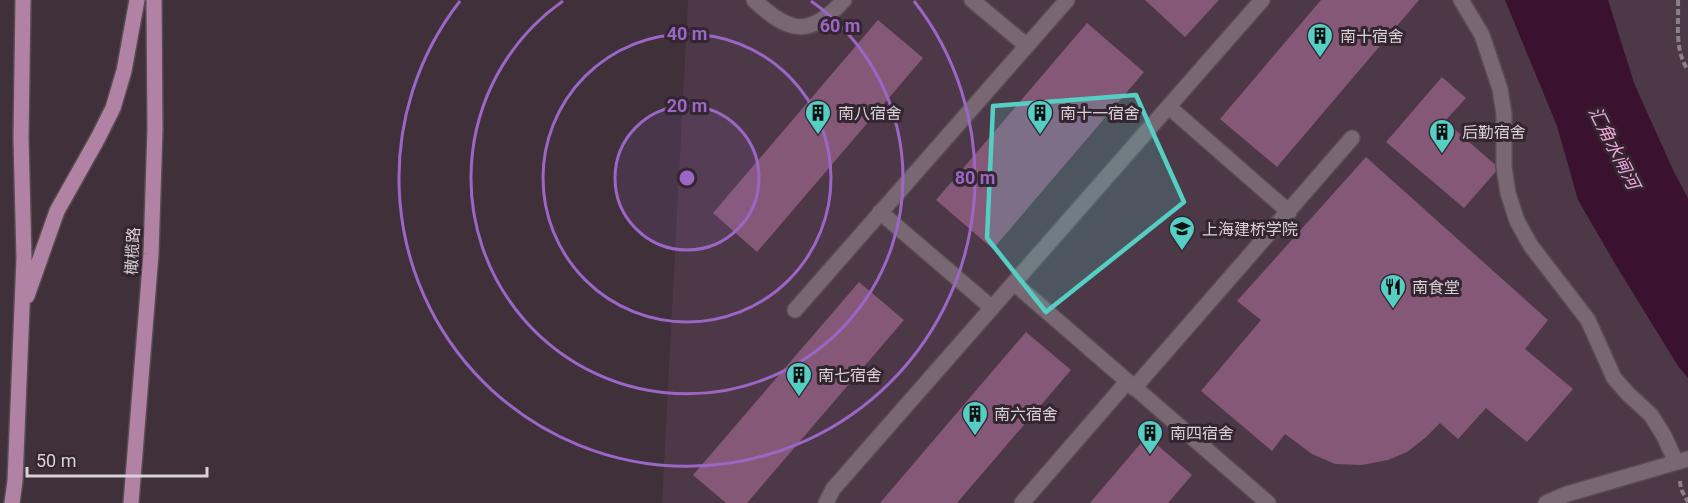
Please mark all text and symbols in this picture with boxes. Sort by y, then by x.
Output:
text: 60 m [820,15,860,36]
building icon: 南十宿舍 [1305,21,1335,59]
text: 40 m [667,23,707,44]
place label: 南十宿舍 [1340,27,1404,46]
text: 20 m [667,95,707,116]
building icon: 南八宿舍 [803,98,833,136]
building icon: 南十一宿舍 [1025,98,1055,136]
water label: 汇角水闸河 [1585,103,1646,195]
place label: 南八宿舍 [838,104,902,123]
place label: 南十一宿舍 [1060,104,1140,123]
building icon: 后勤宿舍 [1427,117,1457,155]
place label: 后勤宿舍 [1462,123,1526,142]
text: 80 m [955,167,995,188]
centre of rings [677,168,697,188]
school or university icon: 上海建桥学院 [1167,214,1197,252]
place label: 上海建桥学院 [1202,220,1298,239]
street label: 橄榄路 [122,227,143,275]
restaurant icon: 南食堂 [1378,272,1408,310]
place label: 南食堂 [1412,278,1460,297]
building icon: 南七宿舍 [784,360,814,398]
place label: 南七宿舍 [818,366,882,385]
building icon: 南六宿舍 [960,399,990,437]
place label: 南六宿舍 [994,405,1058,424]
building icon: 南四宿舍 [1135,418,1165,456]
place label: 南四宿舍 [1170,424,1234,443]
scale bar [27,440,207,478]
text: 50 m [36,450,76,471]

